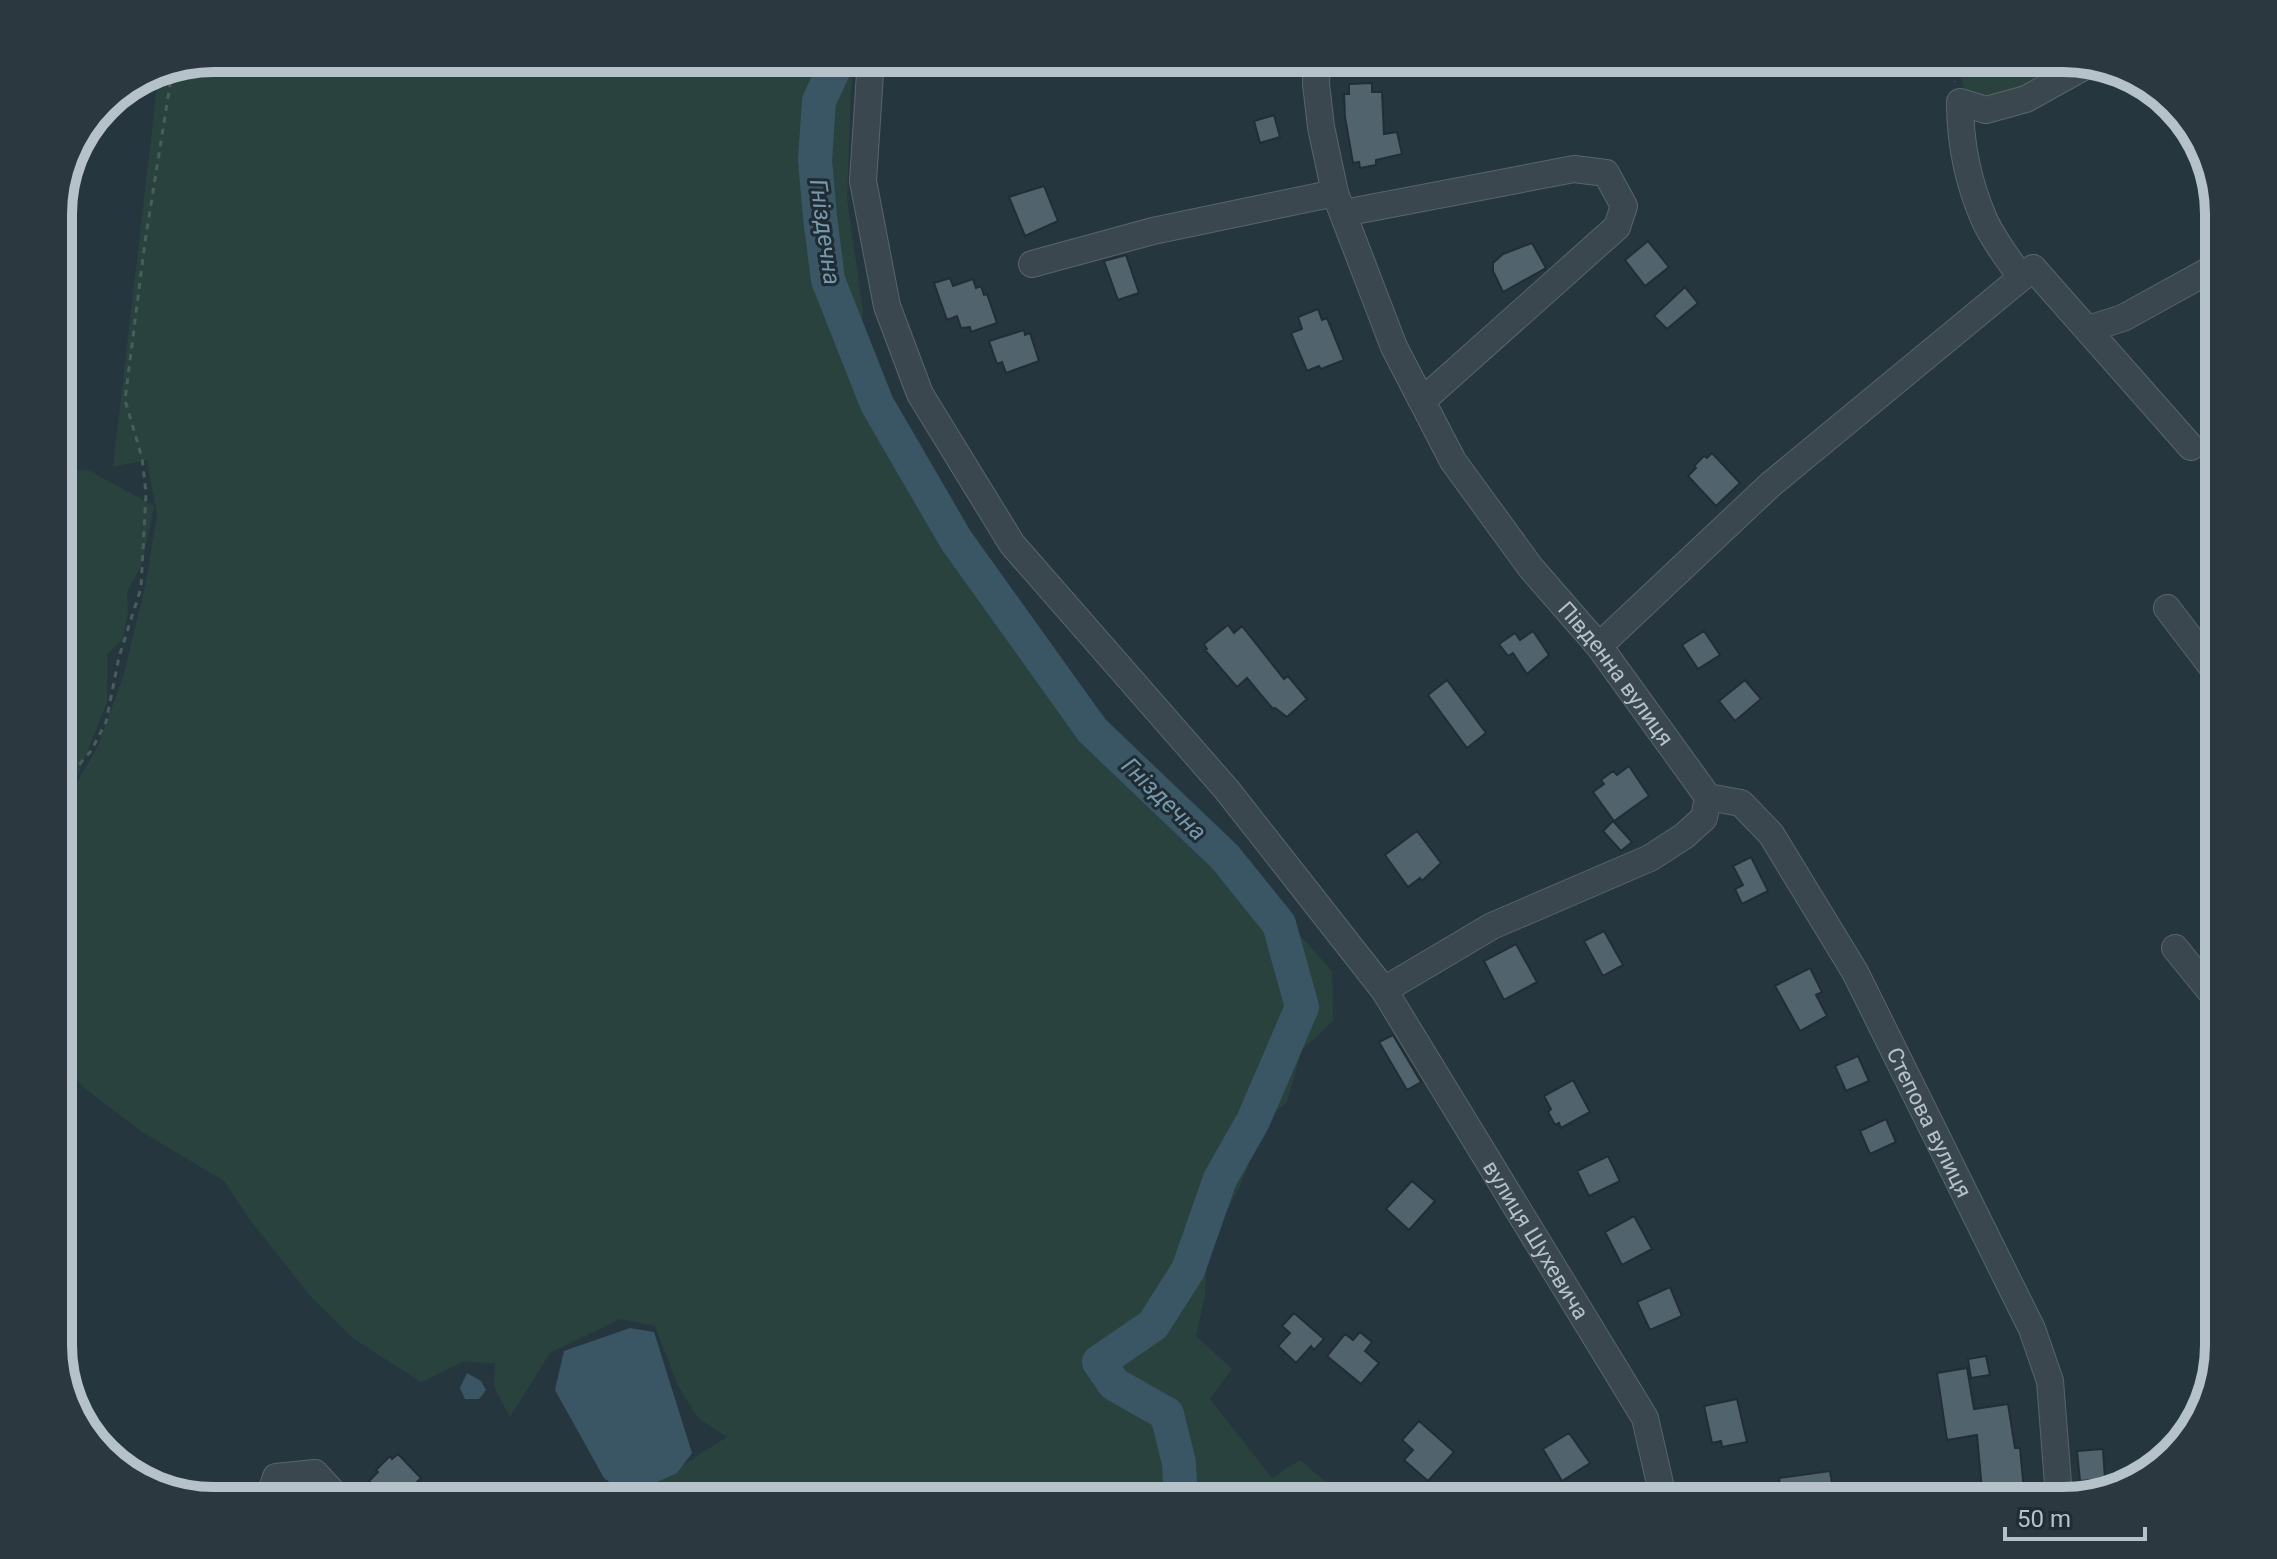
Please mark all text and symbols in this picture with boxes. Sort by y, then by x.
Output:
water label: Гніздечна [804,177,846,287]
street label: Південна вулиця [1553,596,1679,750]
water label: Гніздечна [1116,752,1212,846]
street label: Степова вулиця [1882,1043,1977,1201]
street label: вулиця Шухевича [1478,1156,1594,1324]
scale bar [2005,1491,2145,1541]
text: 50 m [2017,1505,2071,1533]

